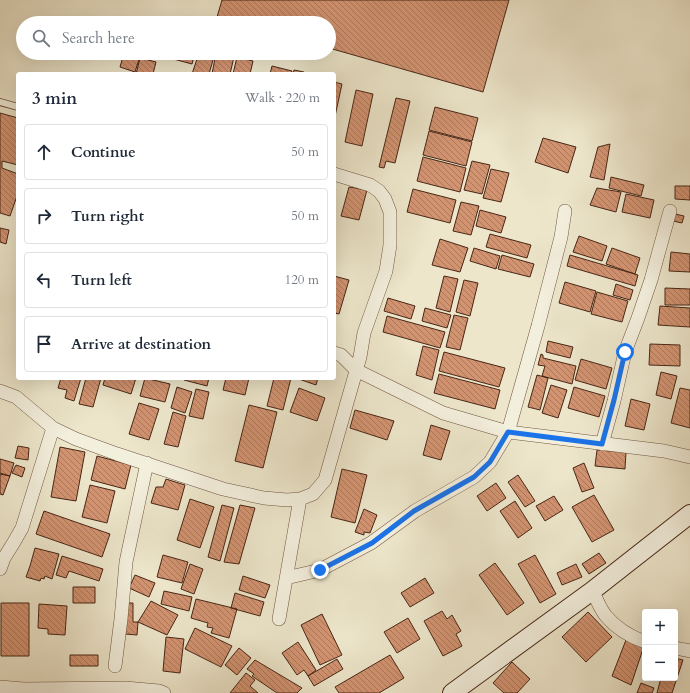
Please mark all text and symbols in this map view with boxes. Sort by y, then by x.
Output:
search box [16,16,336,60]
icon: search [30,27,52,49]
text: Search here [62,28,135,48]
text: 3 min [32,87,77,110]
text: Walk · 220 m [245,89,320,107]
icon: ahead [33,141,55,163]
text: Continue [71,142,136,162]
text: 50 m [291,143,319,161]
icon: right [33,205,55,227]
text: Turn right [71,206,144,226]
text: 50 m [291,207,319,225]
icon: left [33,269,55,291]
text: Turn left [71,270,132,290]
text: 120 m [285,271,319,289]
icon: arrive [33,333,55,355]
text: Arrive at destination [71,334,211,354]
route start [616,343,634,361]
route end [311,561,329,579]
map controls [642,609,678,681]
button: + [642,609,678,645]
button: − [642,645,678,681]

